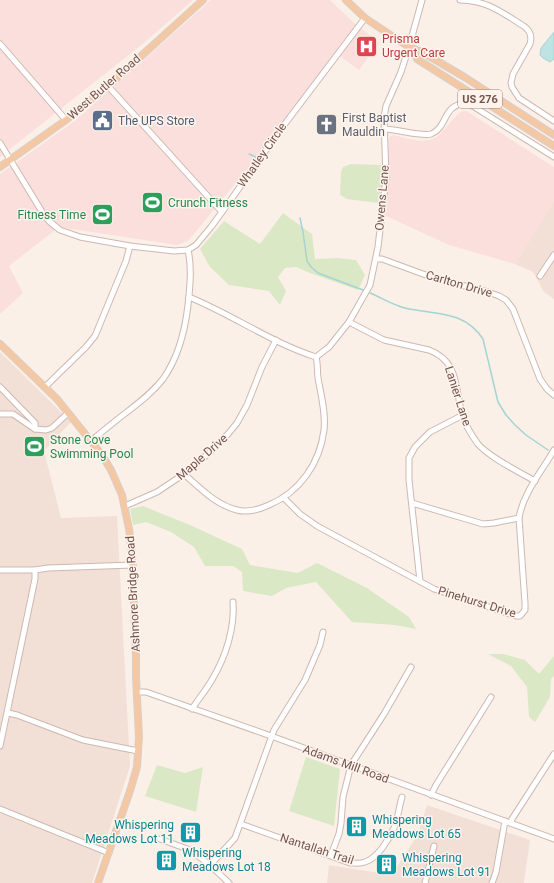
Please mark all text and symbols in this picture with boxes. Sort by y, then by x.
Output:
place label: Prisma Urgent Care [382,32,445,60]
hospital icon: Prisma Urgent Care [354,33,380,59]
street label: West Butler Road [65,52,143,122]
road number: US 276 [458,90,502,108]
public building icon: The UPS Store [90,108,116,134]
place label: First Baptist Mauldin [342,111,406,139]
church icon: First Baptist Mauldin [314,112,340,138]
place label: The UPS Store [118,114,195,128]
street label: Whatley Circle [235,120,289,190]
street label: Owens Lane [372,165,392,231]
sports icon: Crunch Fitness [140,190,166,216]
place label: Crunch Fitness [168,196,248,210]
sports icon: Fitness Time [89,202,115,228]
place label: Fitness Time [17,208,86,222]
street label: Carlton Drive [424,268,494,300]
street label: Lanier Lane [442,364,474,428]
street label: Maple Drive [174,431,230,483]
place label: Stone Cove Swimming Pool [50,433,133,461]
sports icon: Stone Cove Swimming Pool [21,434,47,460]
street label: Ashmore Bridge Road [123,536,143,652]
street label: Pinehurst Drive [436,583,518,621]
street label: Adams Mill Road [301,742,391,786]
place label: Whispering Meadows Lot 65 [372,813,461,841]
building icon: Whispering Meadows Lot 65 [343,814,369,840]
place label: Whispering Meadows Lot 11 [85,818,174,846]
building icon: Whispering Meadows Lot 11 [177,819,203,845]
street label: Nantallah Trail [278,830,356,868]
place label: Whispering Meadows Lot 18 [182,846,271,874]
building icon: Whispering Meadows Lot 18 [154,847,180,873]
place label: Whispering Meadows Lot 91 [402,851,491,879]
building icon: Whispering Meadows Lot 91 [373,852,399,878]

